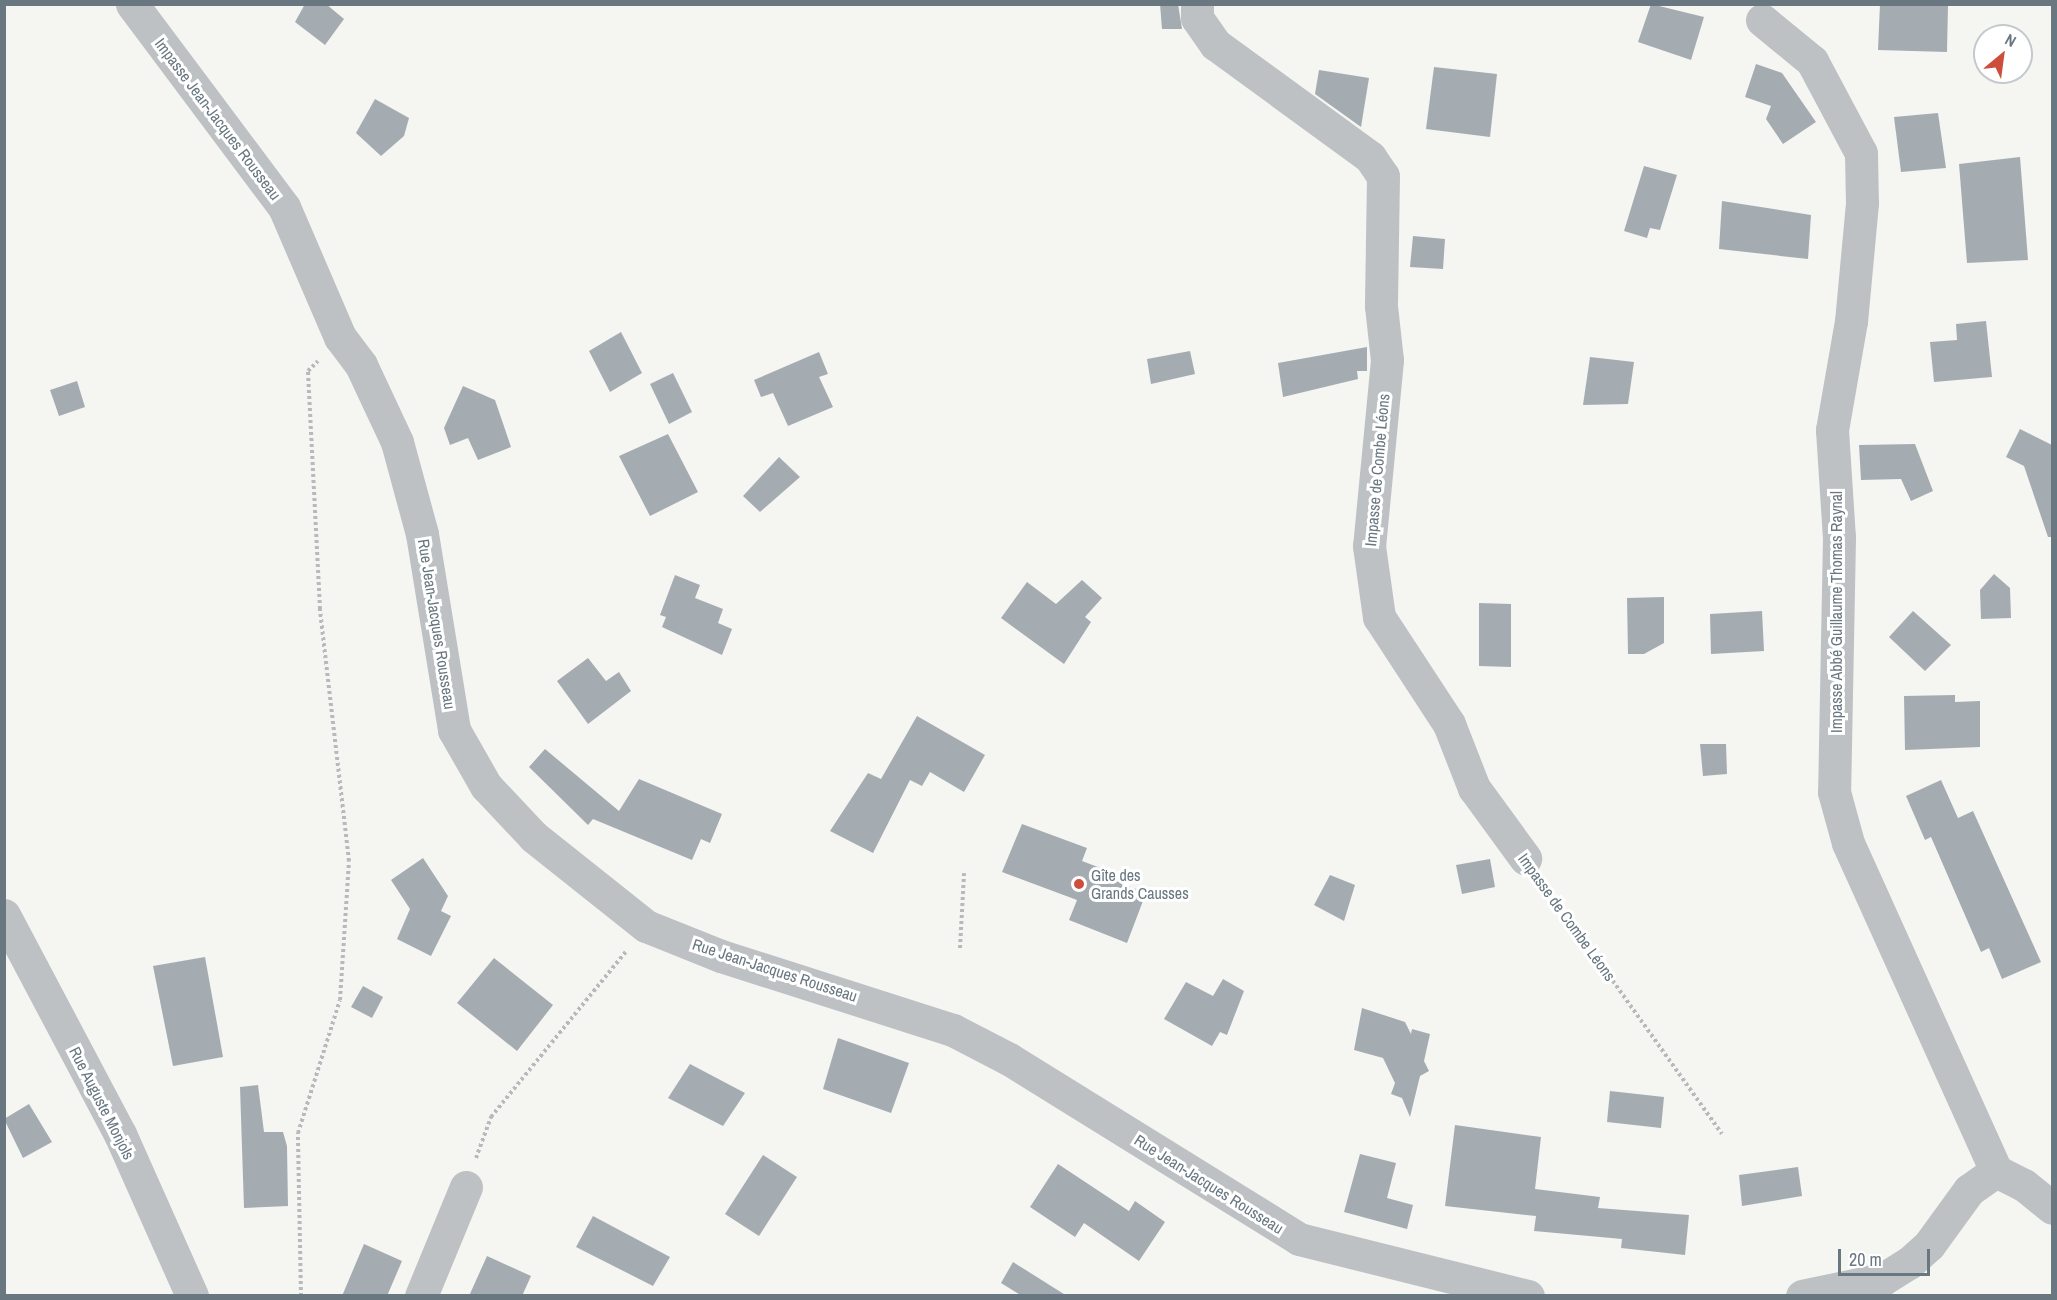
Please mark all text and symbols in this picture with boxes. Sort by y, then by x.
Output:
north arrow [1973,24,2033,84]
text: N [2001,28,2020,52]
street label: Impasse Jean-Jacques Rousseau [151,34,285,204]
street label: Impasse de Combe Léons [1361,393,1393,547]
street label: Impasse Abbé Guillaume Thomas Raynal [1826,491,1846,733]
street label: Rue Jean-Jacques Rousseau [414,538,460,710]
street label: Impasse de Combe Léons [1514,849,1620,985]
place label: Gîte des Grands Causses [1091,865,1189,903]
marker: Gîte des Grands Causses [1072,877,1086,891]
street label: Rue Jean-Jacques Rousseau [690,934,860,1006]
street label: Rue Auguste Monjols [65,1043,139,1163]
street label: Rue Jean-Jacques Rousseau [1131,1130,1287,1238]
scale bar [1841,1237,1932,1275]
text: 20 m [1849,1247,1882,1272]

